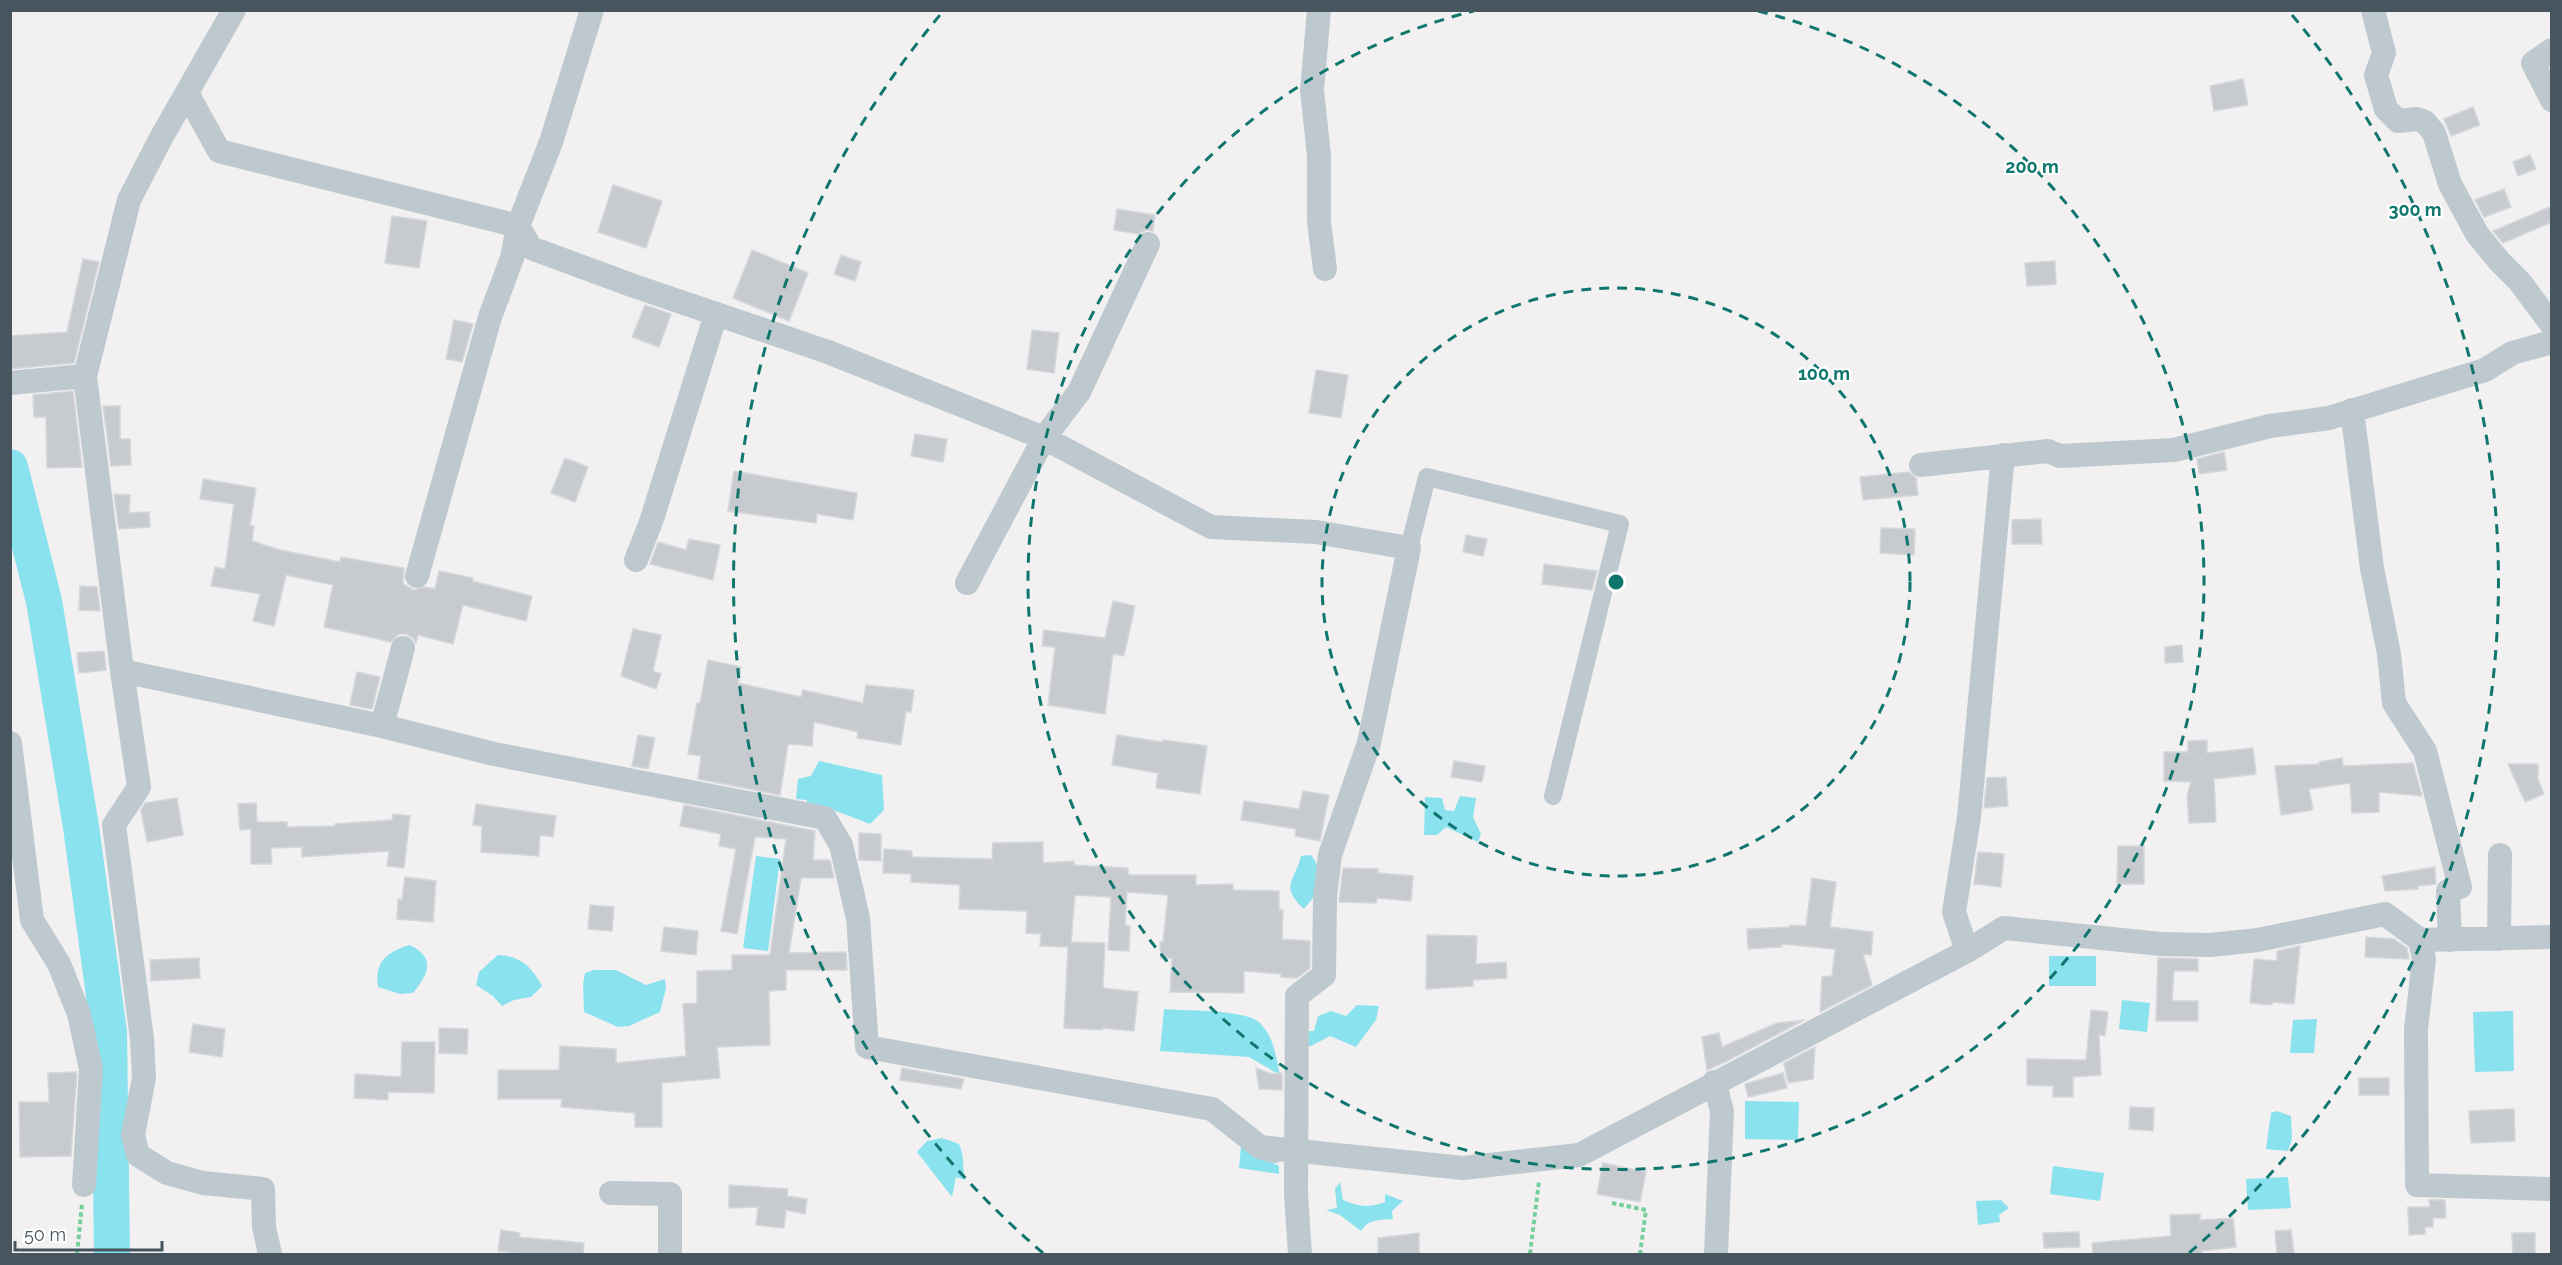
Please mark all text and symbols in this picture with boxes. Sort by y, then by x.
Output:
text: 200 m [2005,156,2059,177]
text: 300 m [2388,199,2442,220]
text: 100 m [1798,363,1850,384]
centre of rings [1606,572,1626,592]
scale bar [15,1214,162,1252]
text: 50 m [24,1224,66,1245]

